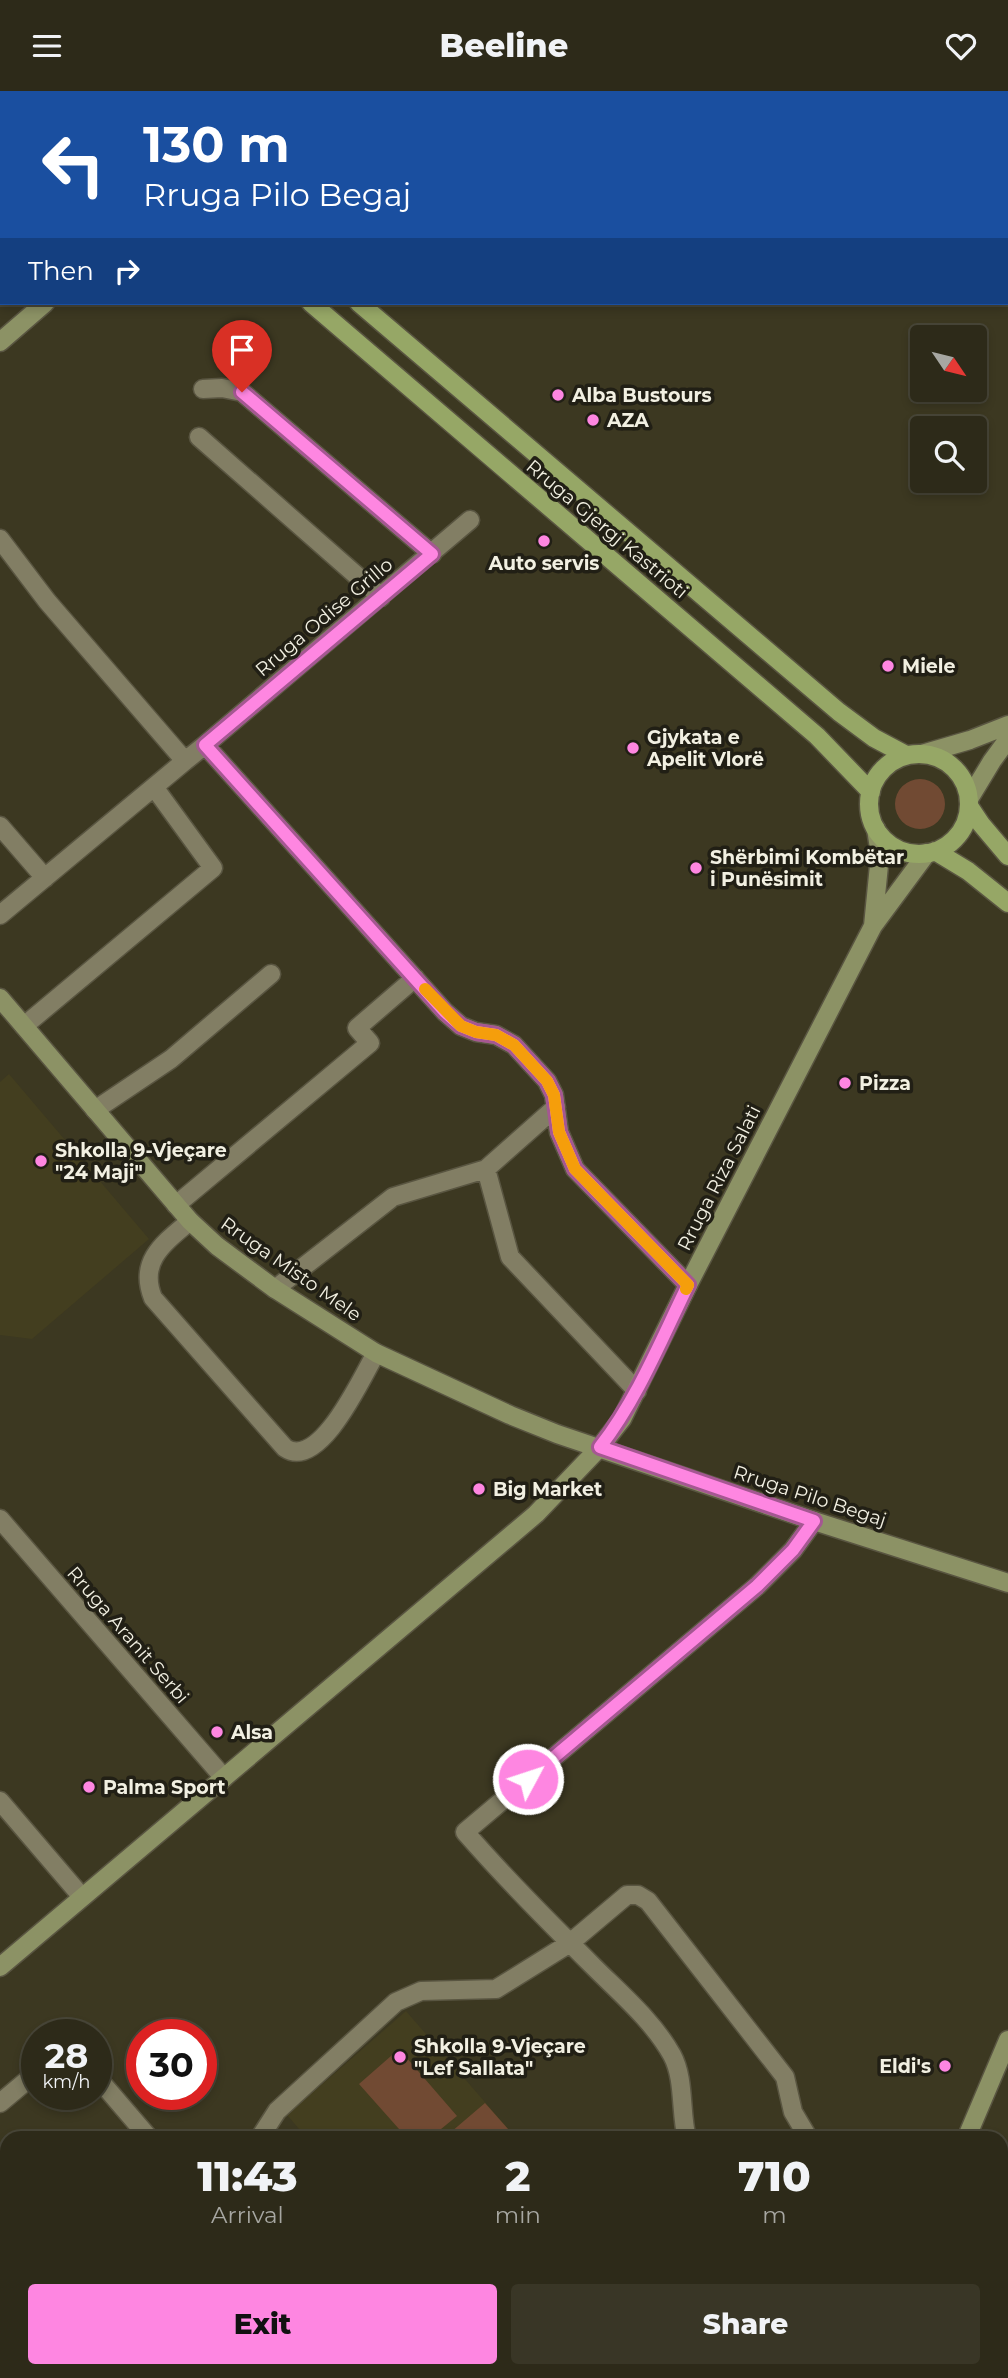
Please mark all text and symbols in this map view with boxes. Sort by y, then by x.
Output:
text: Beeline [440,26,568,65]
icon: menu [28,27,66,65]
icon: heart [942,27,980,65]
text: 130 m [143,115,290,174]
icon: left [28,119,119,210]
text: Rruga Pilo Begaj [143,175,411,214]
icon: right [108,252,146,290]
text: Then [28,255,94,287]
pin [212,320,272,392]
north arrow [910,325,987,403]
map controls [910,325,987,493]
icon: arrive [223,331,261,369]
place label: Alba Bustours [571,384,712,407]
marker: Alba Bustours [550,387,566,403]
place label: AZA [606,409,649,432]
marker: AZA [585,412,601,428]
button: search [910,416,987,493]
street label: Rruga Gjergj Kastrioti [521,455,693,603]
marker: Auto servis [536,533,552,549]
place label: Auto servis [488,552,599,575]
street label: Rruga Odise Grillo [251,553,397,681]
place label: Miele [902,655,956,678]
marker: Miele [880,658,896,674]
place label: Gjykata e Apelit Vlorë [646,726,764,771]
marker: Gjykata e Apelit Vlorë [625,740,641,756]
place label: Shërbimi Kombëtar i Punësimit [710,846,904,891]
marker: Shërbimi Kombëtar i Punësimit [688,860,704,876]
place label: Pizza [859,1072,911,1095]
marker: Pizza [837,1075,853,1091]
street label: Rruga Riza Salati [672,1101,766,1255]
place label: Shkolla 9-Vjeçare "24 Maji" [55,1139,227,1184]
marker: Shkolla 9-Vjeçare "24 Maji" [33,1153,49,1169]
street label: Rruga Misto Mele [216,1212,366,1326]
street label: Rruga Pilo Begaj [731,1460,889,1532]
place label: Big Market [493,1478,602,1501]
marker: Big Market [471,1481,487,1497]
street label: Rruga Aranit Serbi [62,1562,194,1708]
place label: Alsa [230,1721,273,1744]
marker: Alsa [209,1724,225,1740]
position arrow [491,1742,565,1816]
place label: Palma Sport [103,1776,226,1799]
marker: Palma Sport [81,1779,97,1795]
speed limit sign: 30 [126,2019,217,2110]
text: 28 [45,2034,88,2077]
place label: Shkolla 9-Vjeçare "Lef Sallata" [414,2035,586,2080]
marker: Shkolla 9-Vjeçare "Lef Sallata" [392,2049,408,2065]
place label: Eldi's [879,2055,931,2078]
marker: Eldi's [937,2058,953,2074]
text: km/h [42,2071,91,2093]
text: 11:43 [197,2150,298,2202]
text: 2 [505,2150,530,2202]
text: 710 [738,2150,811,2202]
text: Arrival [211,2201,284,2229]
text: min [495,2201,541,2229]
text: m [762,2201,787,2229]
button: Exit [28,2284,497,2364]
button: Share [511,2284,980,2364]

